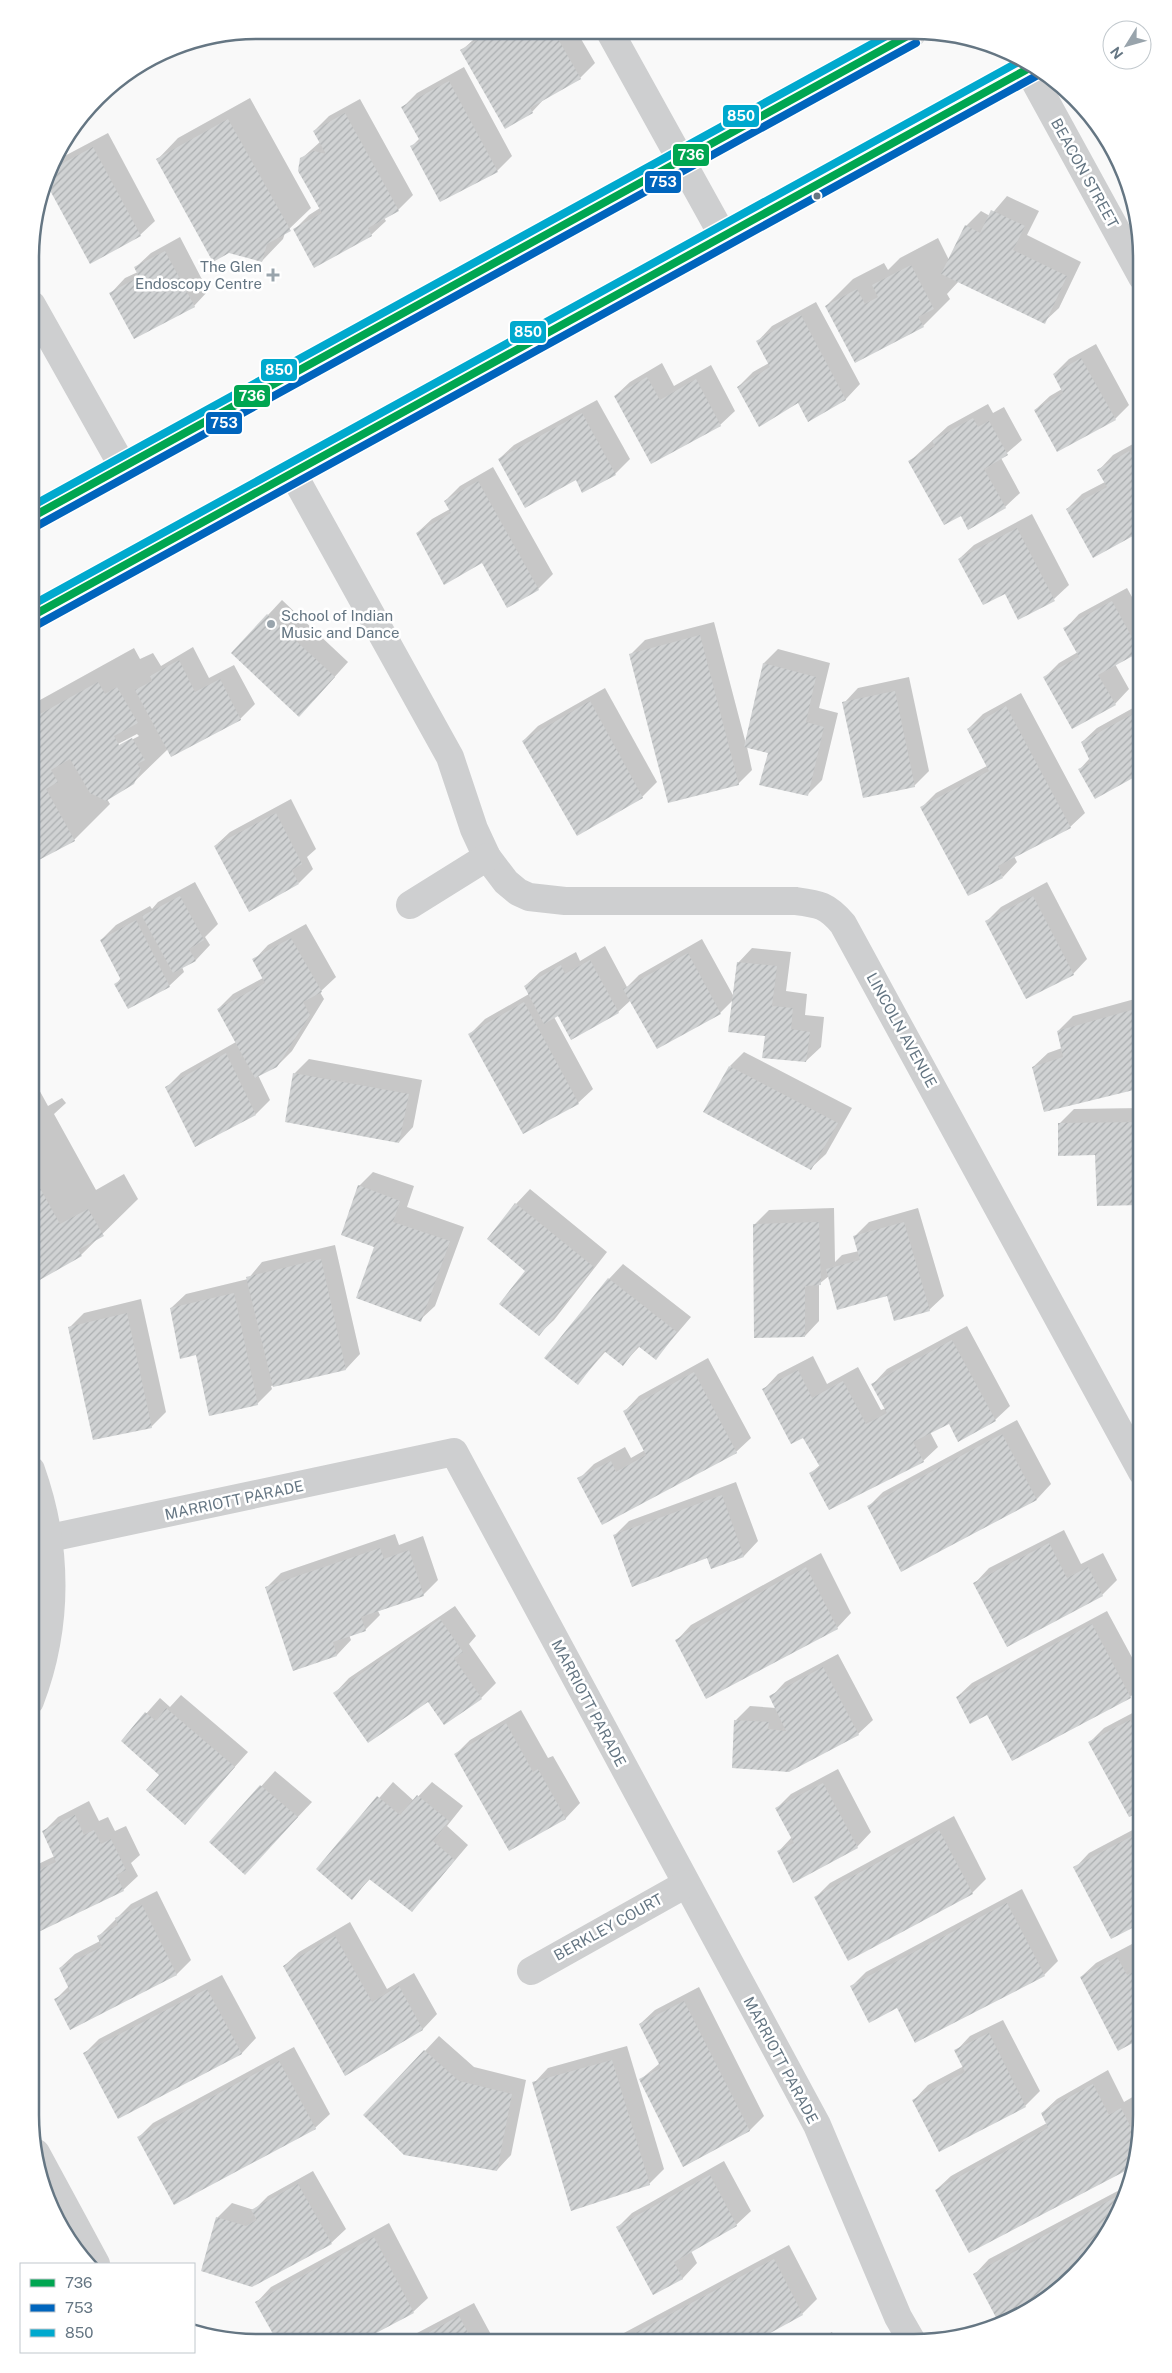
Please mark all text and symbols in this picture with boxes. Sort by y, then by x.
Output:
north arrow [1102,20,1152,70]
text: N [1107,44,1126,62]
line badge: 850 [722,104,760,128]
text: 850 [727,108,755,124]
street label: BEACON STREET [1048,115,1122,231]
line badge: 736 [672,143,710,167]
text: 736 [677,147,705,163]
line badge: 753 [644,170,682,194]
text: 753 [649,174,677,190]
unlabelled marker [812,191,822,201]
place label: The Glen Endoscopy Centre [135,258,262,292]
marker: The Glen Endoscopy Centre [266,268,280,282]
line badge: 850 [509,320,547,344]
text: 850 [514,324,542,340]
line badge: 850 [260,358,298,382]
text: 850 [265,362,293,378]
line badge: 736 [233,384,271,408]
text: 736 [238,388,266,404]
line badge: 753 [205,411,243,435]
text: 753 [210,415,238,431]
place label: School of Indian Music and Dance [281,607,400,641]
marker: School of Indian Music and Dance [265,618,277,630]
street label: LINCOLN AVENUE [863,970,941,1090]
street label: MARRIOTT PARADE [163,1477,305,1523]
street label: MARRIOTT PARADE [548,1637,630,1769]
street label: BERKLEY COURT [551,1890,665,1964]
street label: MARRIOTT PARADE [740,1994,822,2126]
legend [20,2263,195,2353]
text: 736 [65,2274,92,2291]
text: 753 [65,2299,93,2316]
text: 850 [65,2324,94,2341]

